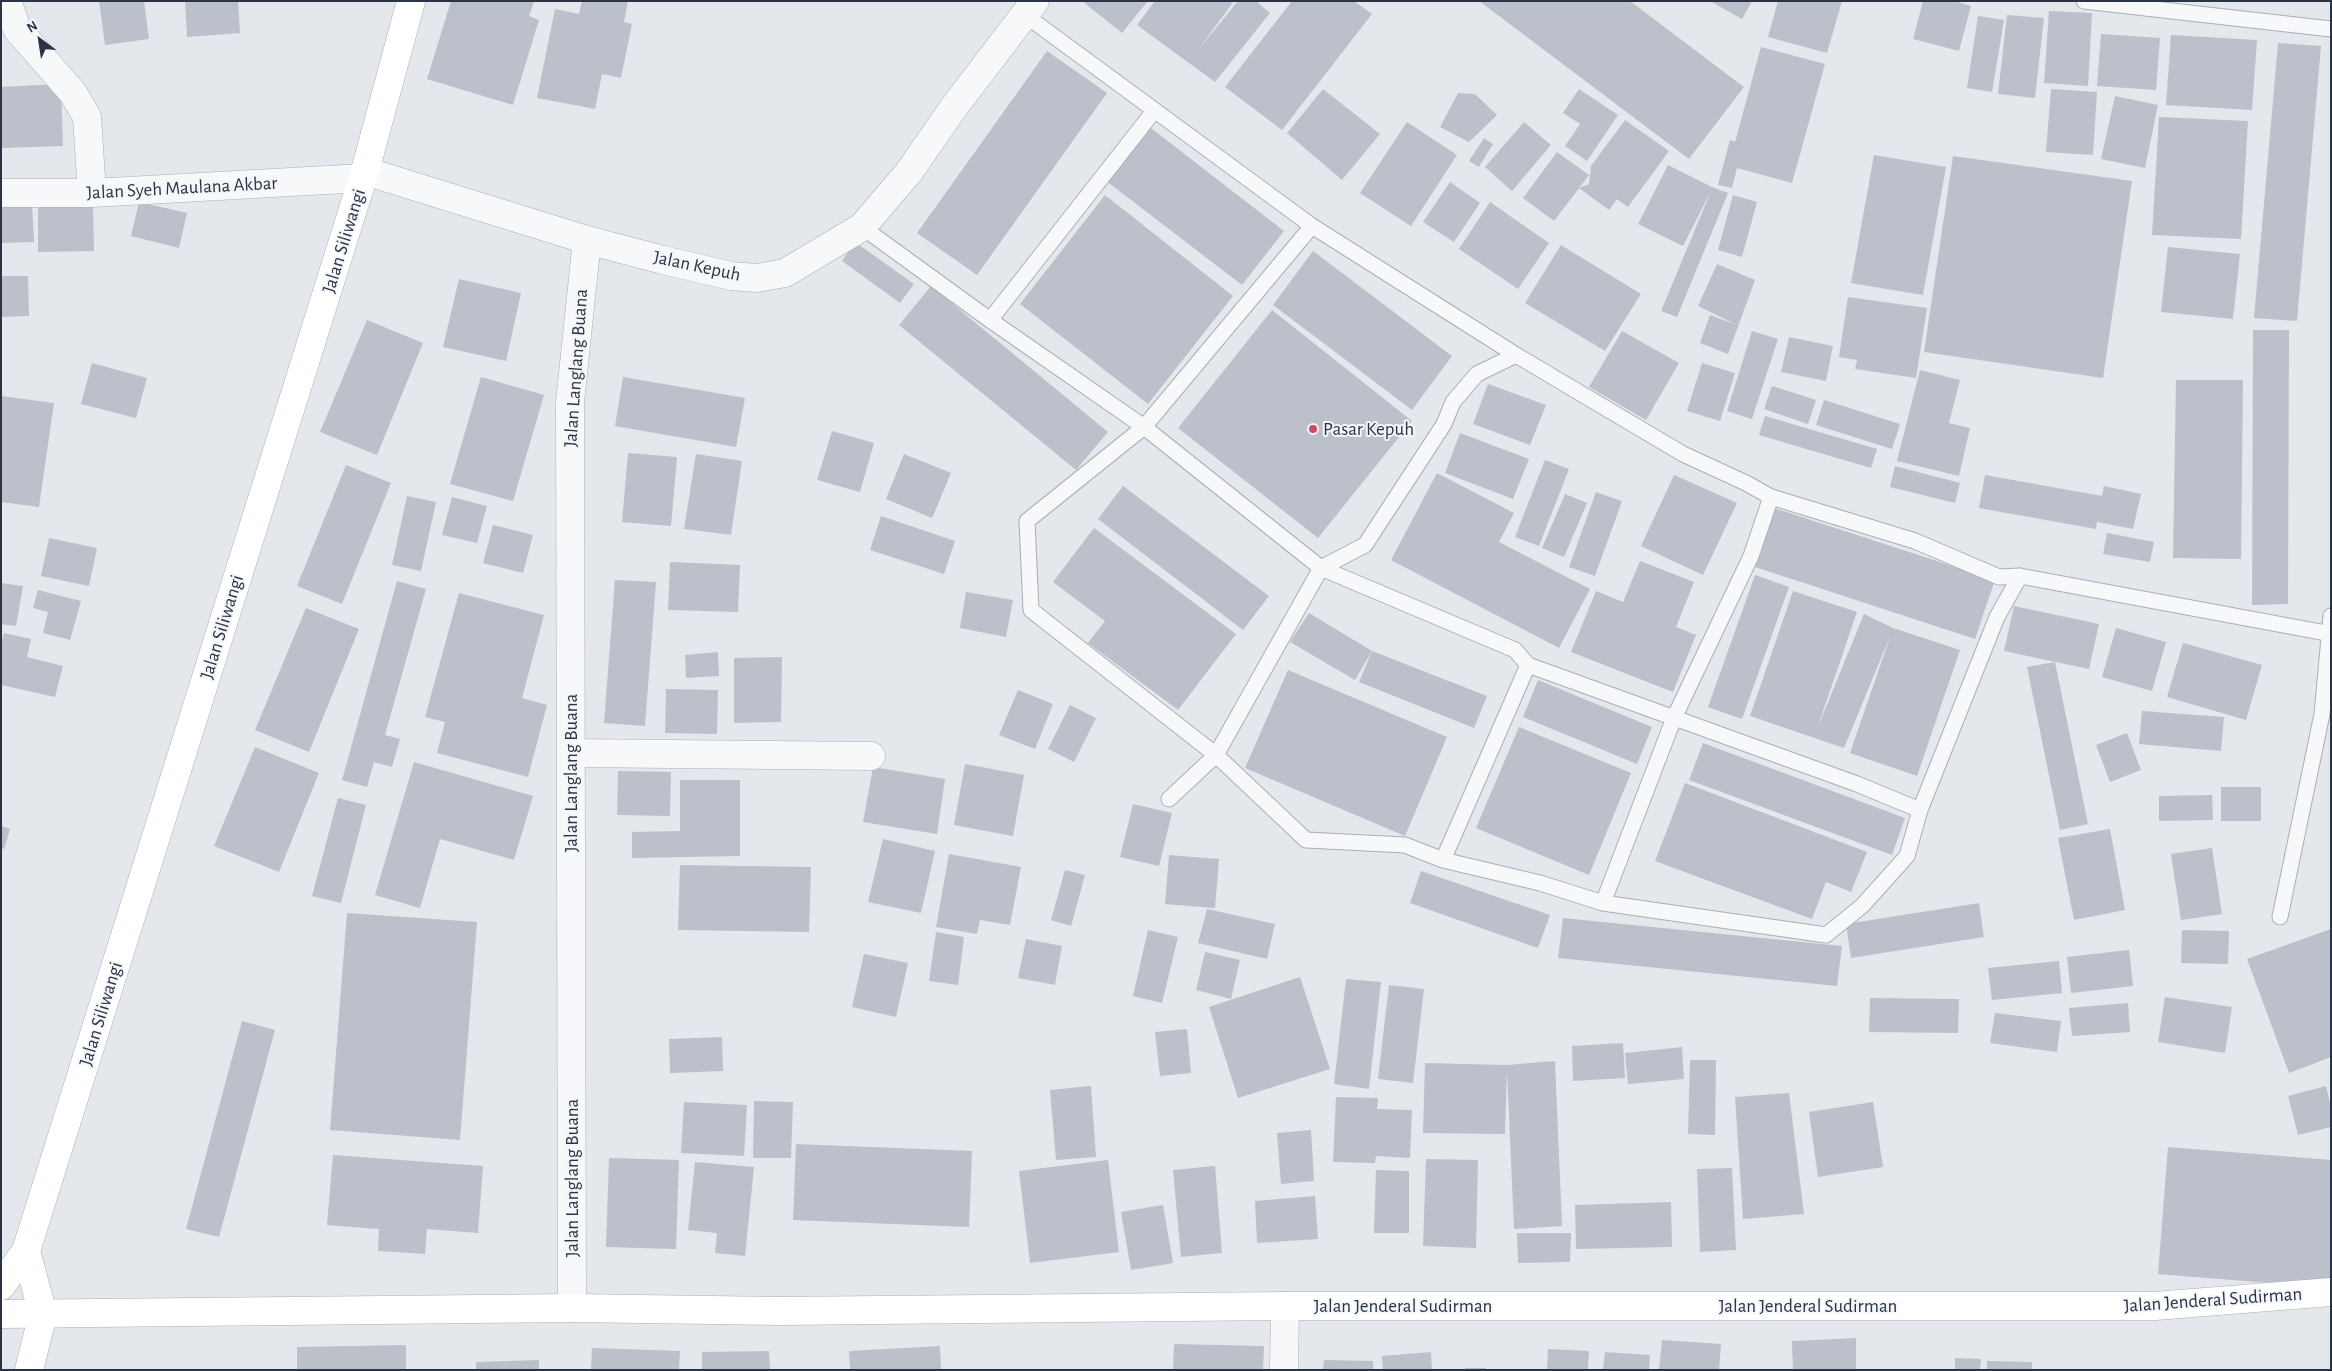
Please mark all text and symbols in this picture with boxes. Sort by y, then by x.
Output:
north arrow [15,15,65,65]
text: N [24,19,40,36]
street label: Jalan Syeh Maulana Akbar [86,172,278,204]
street label: Jalan Siliwangi [317,186,371,296]
street label: Jalan Kepuh [651,246,743,286]
street label: Jalan Langlang Buana [559,288,593,448]
place label: Pasar Kepuh [1323,418,1414,440]
marker: Pasar Kepuh [1307,423,1319,435]
street label: Jalan Siliwangi [195,572,249,682]
street label: Jalan Langlang Buana [560,694,582,852]
street label: Jalan Siliwangi [74,959,128,1069]
street label: Jalan Langlang Buana [561,1099,583,1257]
street label: Jalan Jenderal Sudirman [2123,1282,2303,1318]
street label: Jalan Jenderal Sudirman [1314,1295,1492,1317]
street label: Jalan Jenderal Sudirman [1719,1295,1897,1317]

